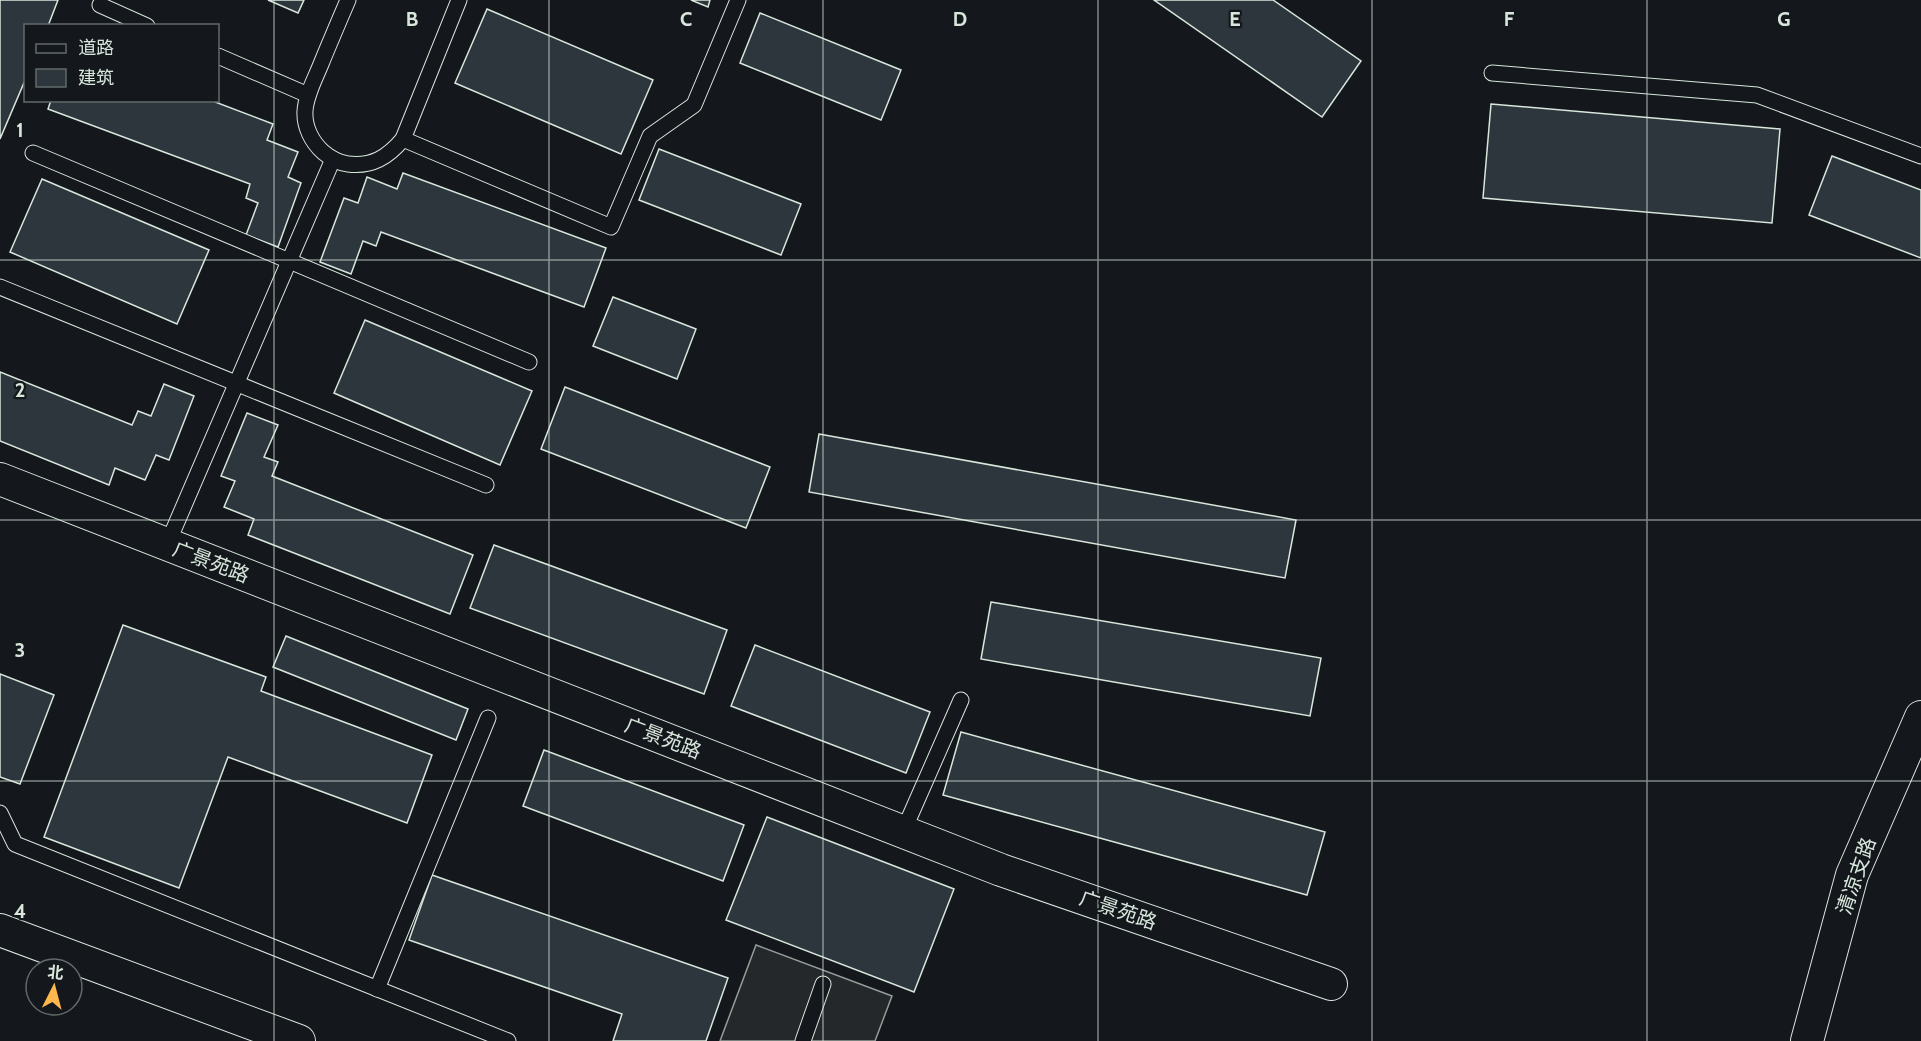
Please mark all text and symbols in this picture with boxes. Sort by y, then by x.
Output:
text: B [406,7,418,31]
text: C [680,7,692,31]
text: D [953,7,967,31]
text: E [1229,7,1241,31]
text: F [1504,7,1515,31]
text: G [1777,7,1791,31]
legend [24,24,219,102]
text: 道路 [78,37,114,59]
text: 建筑 [78,67,114,89]
text: 1 [16,118,24,142]
text: 2 [15,378,25,402]
street label: 广景苑路 [169,536,253,588]
text: 3 [15,638,25,662]
street label: 广景苑路 [621,712,705,764]
street label: 清凉支路 [1832,834,1880,918]
street label: 广景苑路 [1076,886,1160,934]
text: 4 [14,899,26,923]
north arrow [24,957,84,1017]
text: 北 [47,962,64,983]

